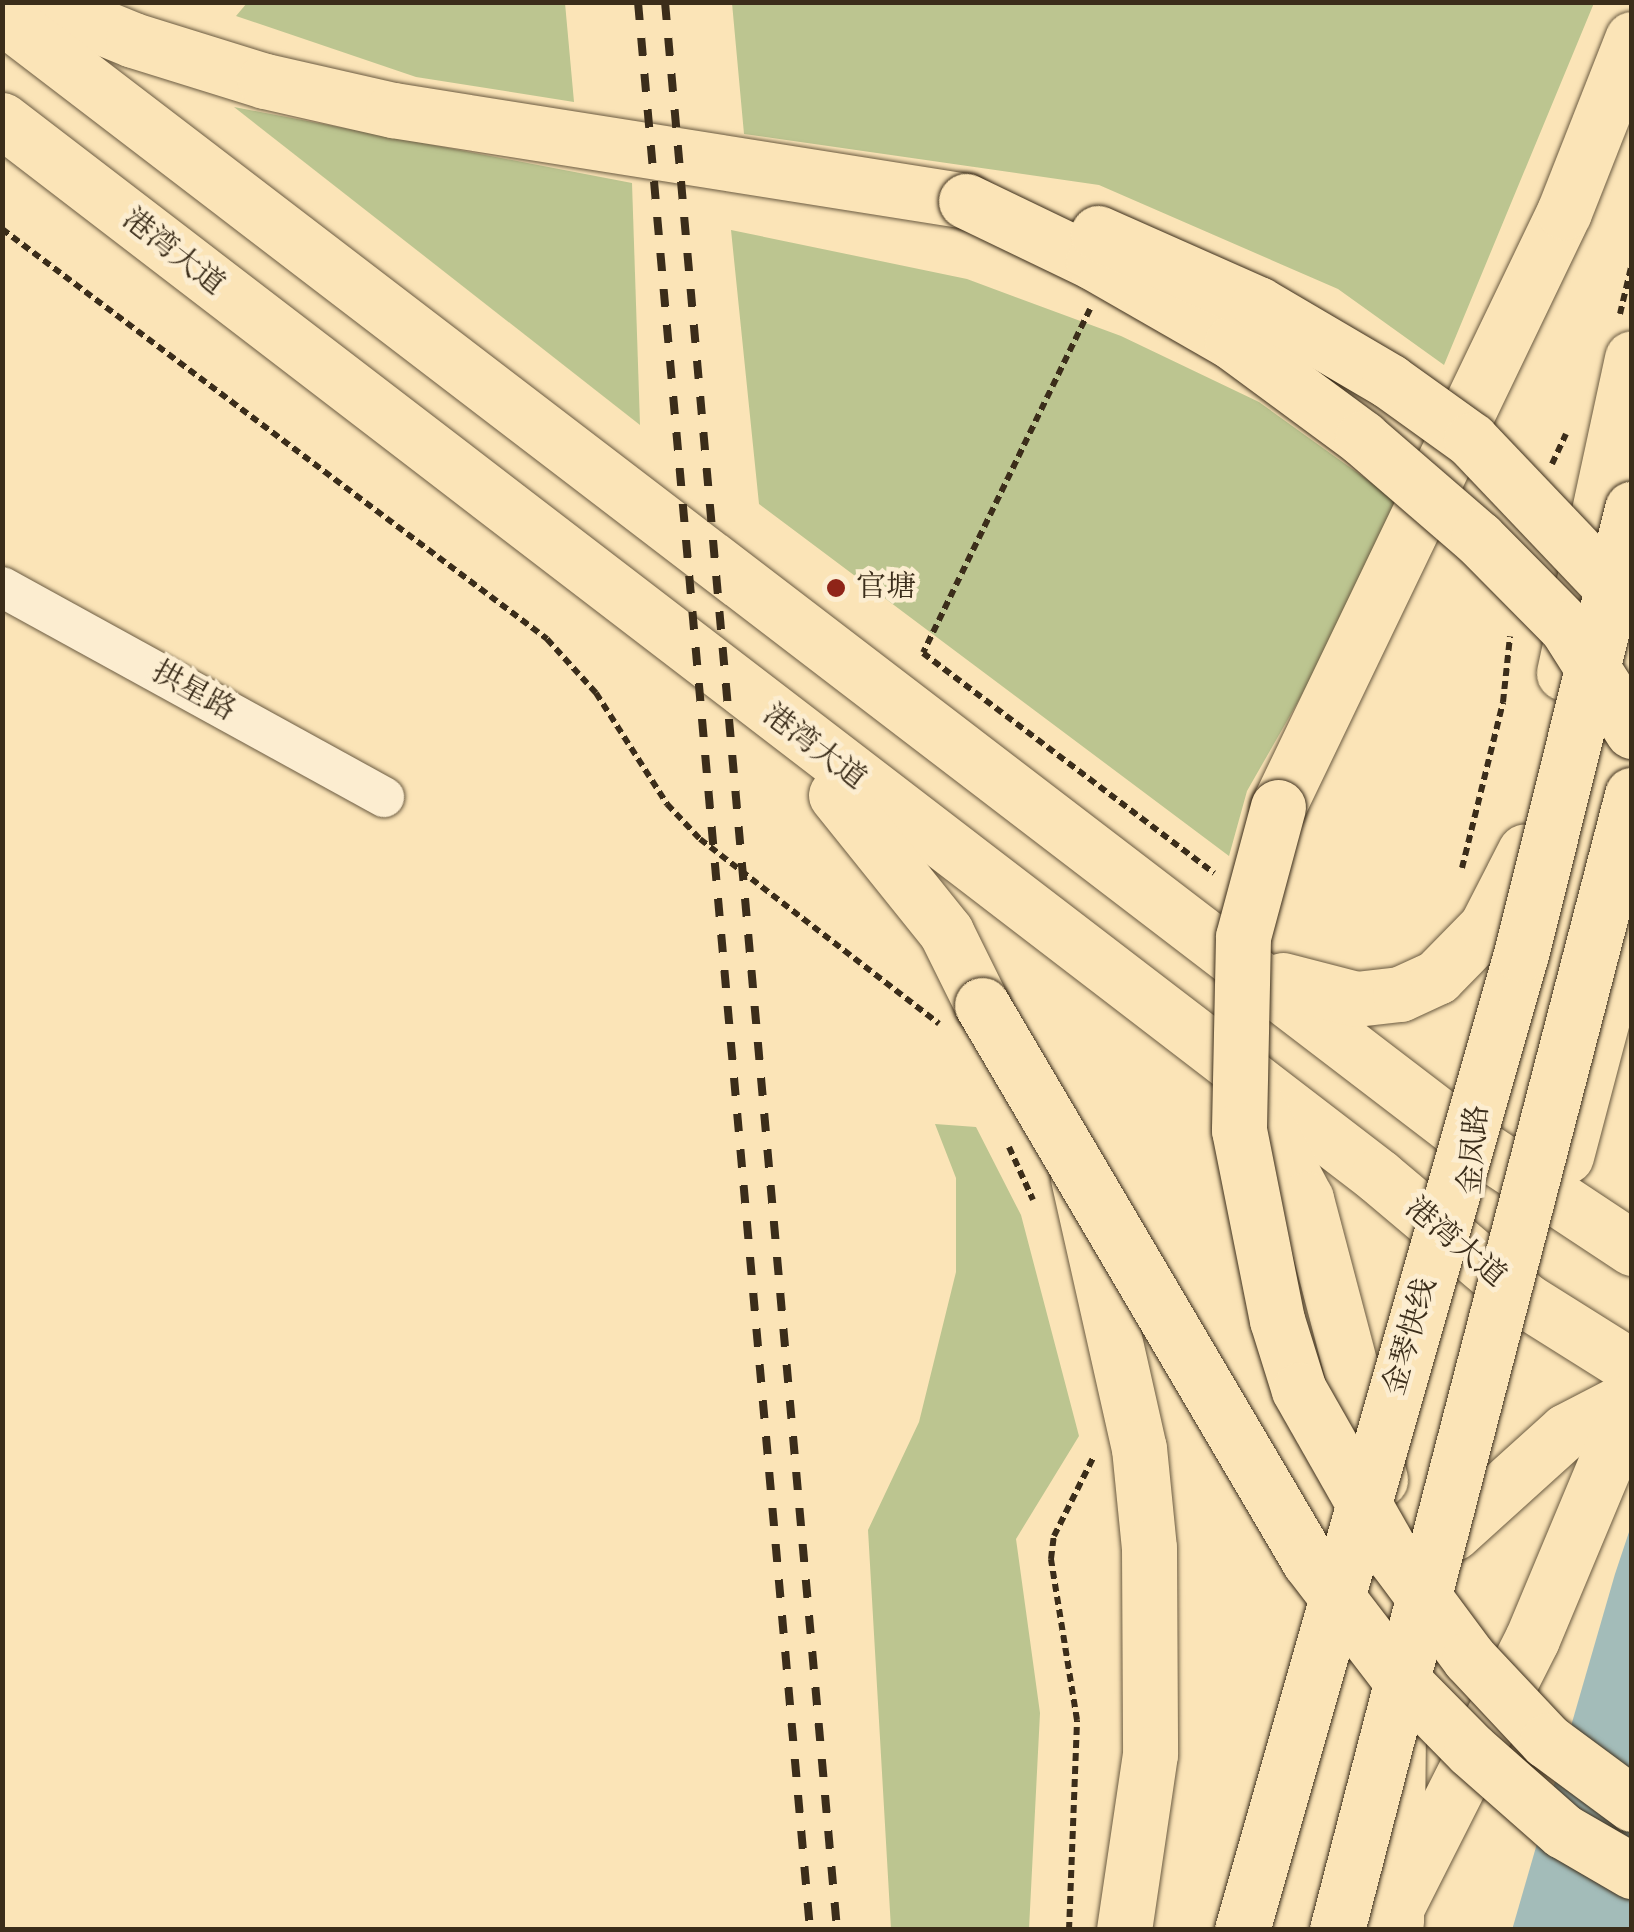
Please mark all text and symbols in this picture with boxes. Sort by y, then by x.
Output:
street label: 港湾大道 [115,202,231,304]
place label: 官塘 [856,570,916,606]
marker: 官塘 [825,577,847,599]
street label: 拱星路 [145,654,241,730]
street label: 港湾大道 [755,698,873,798]
street label: 金凤路 [1453,1104,1497,1196]
street label: 港湾大道 [1397,1191,1513,1295]
street label: 金琴快线 [1377,1274,1445,1400]

